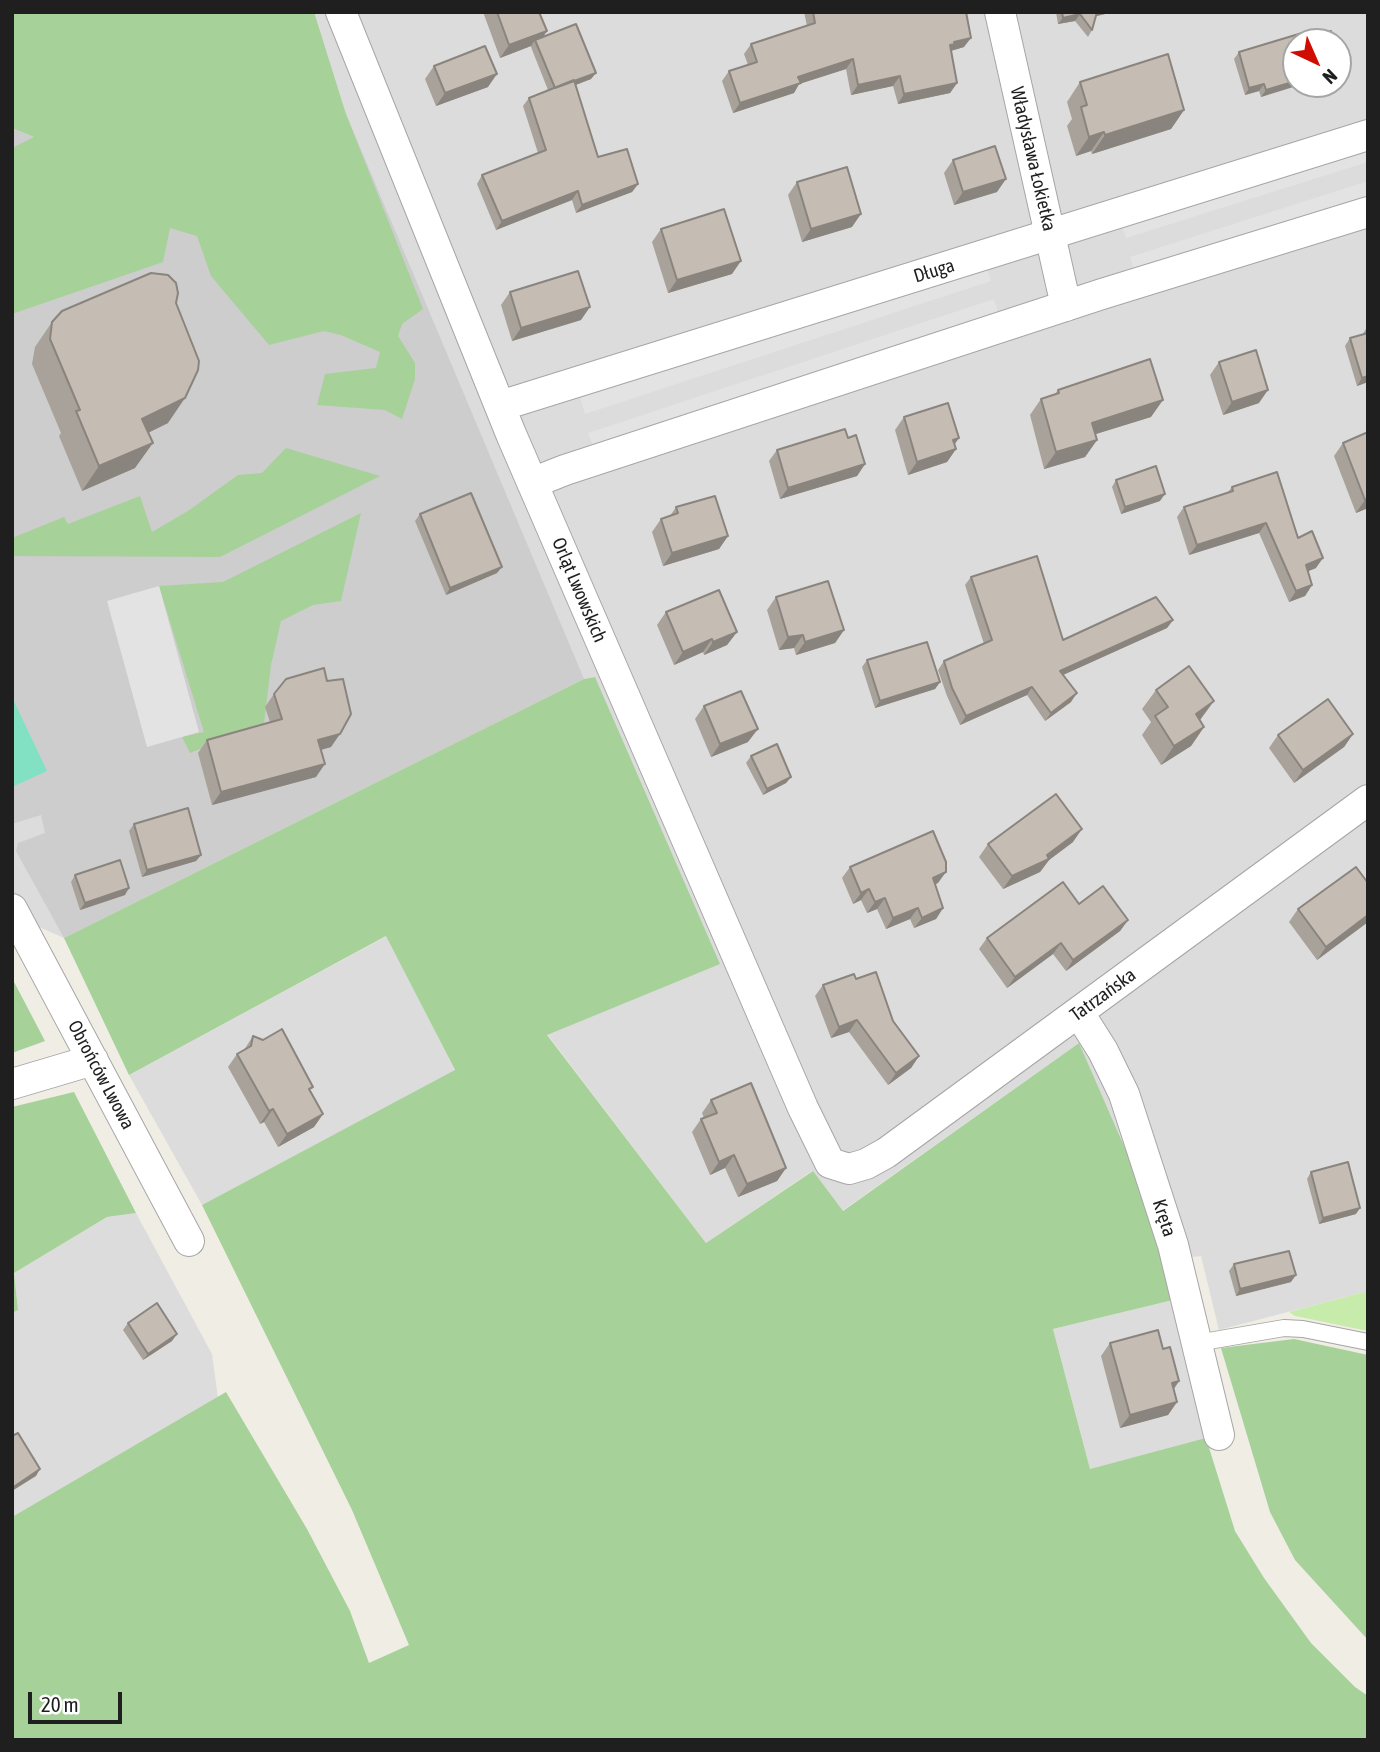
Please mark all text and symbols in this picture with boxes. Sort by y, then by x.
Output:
north arrow [1282,28,1352,98]
text: N [1319,65,1342,88]
street label: Władysława Łokietka [1005,85,1061,233]
street label: Długa [911,254,957,288]
street label: Orląt Lwowskich [547,534,611,646]
street label: Tatrzańska [1066,964,1140,1026]
street label: Obrońców Lwowa [63,1017,139,1133]
street label: Kręta [1147,1196,1181,1240]
scale bar [32,1678,126,1722]
text: 20 m [41,1692,79,1716]

